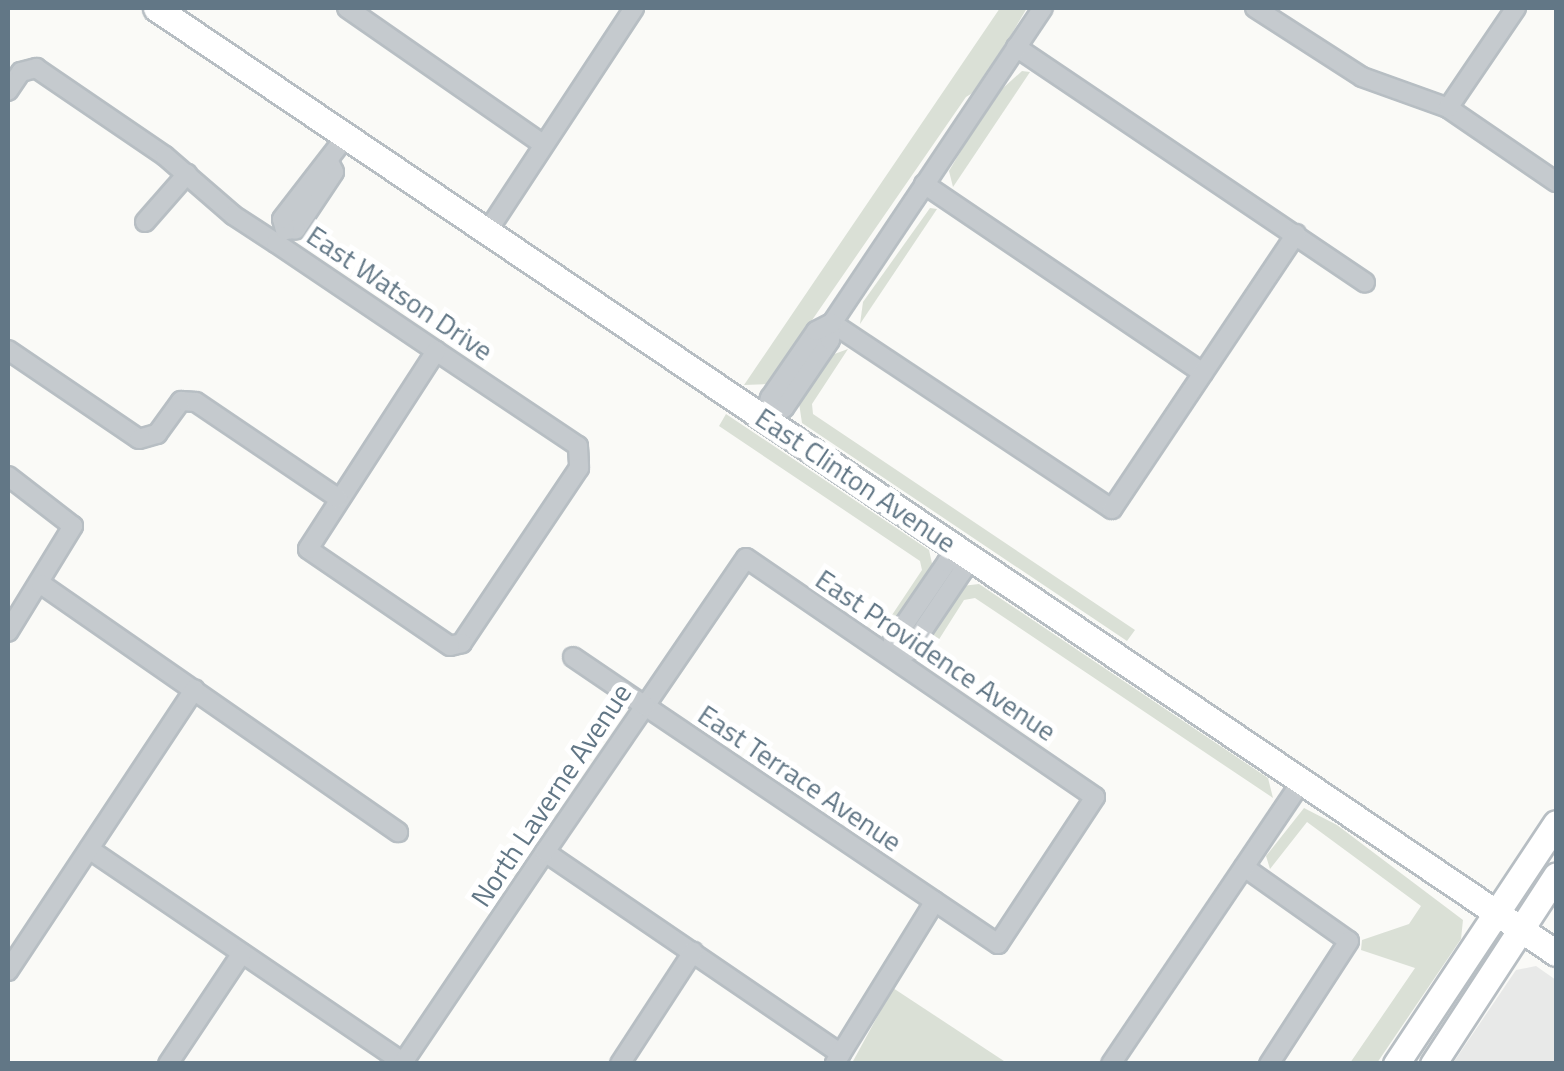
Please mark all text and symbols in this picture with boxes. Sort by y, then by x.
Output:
street label: East Watson Drive [301,218,499,368]
street label: East Clinton Avenue [749,400,963,560]
street label: East Providence Avenue [809,562,1063,748]
street label: North Laverne Avenue [464,677,638,913]
street label: East Terrace Avenue [692,697,908,859]

